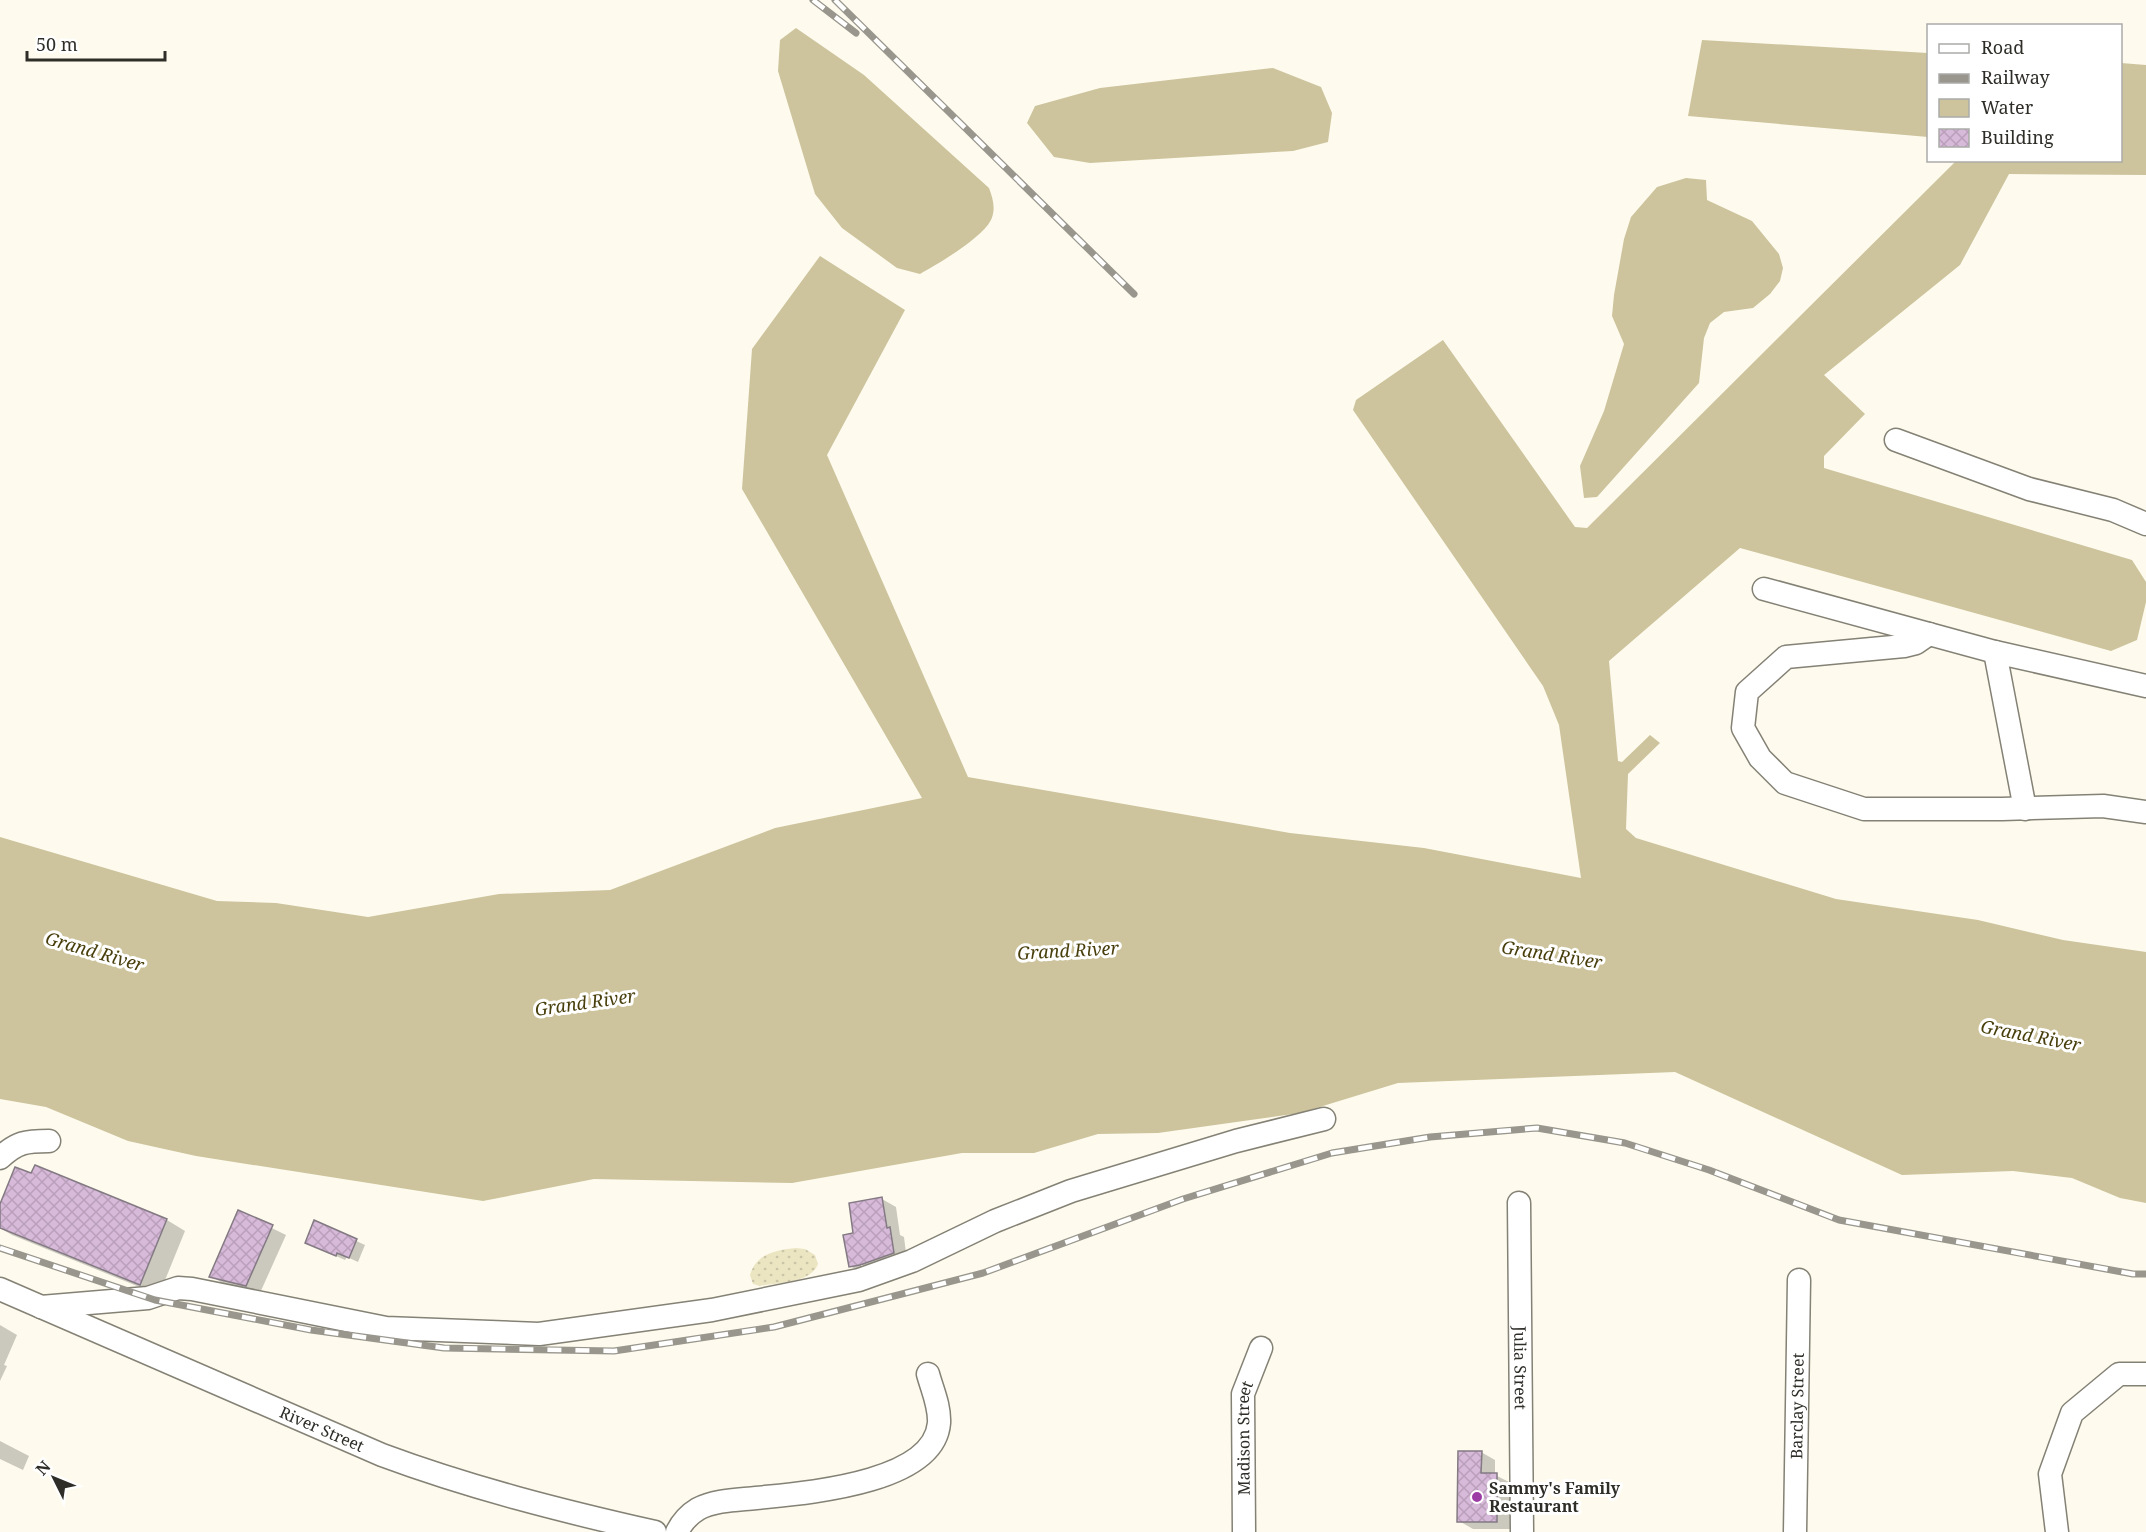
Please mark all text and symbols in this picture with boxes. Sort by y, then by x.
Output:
scale bar [27,24,165,62]
legend [1927,24,2122,162]
text: 50 m [36,32,78,56]
text: Road [1981,35,2024,59]
text: Railway [1981,65,2051,89]
text: Water [1981,95,2034,119]
text: Building [1981,125,2054,149]
water label: Grand River [43,925,148,977]
water label: Grand River [1500,934,1605,974]
water label: Grand River [1017,935,1120,965]
water label: Grand River [533,983,638,1021]
water label: Grand River [1979,1014,2084,1057]
street label: Julia Street [1509,1325,1532,1410]
street label: Barclay Street [1785,1352,1809,1459]
street label: Madison Street [1232,1377,1258,1495]
street label: River Street [276,1401,368,1457]
north arrow [24,1448,84,1508]
text: N [31,1455,56,1480]
place label: Sammy's Family Restaurant [1489,1477,1621,1517]
marker: Sammy's Family Restaurant [1470,1490,1484,1504]

